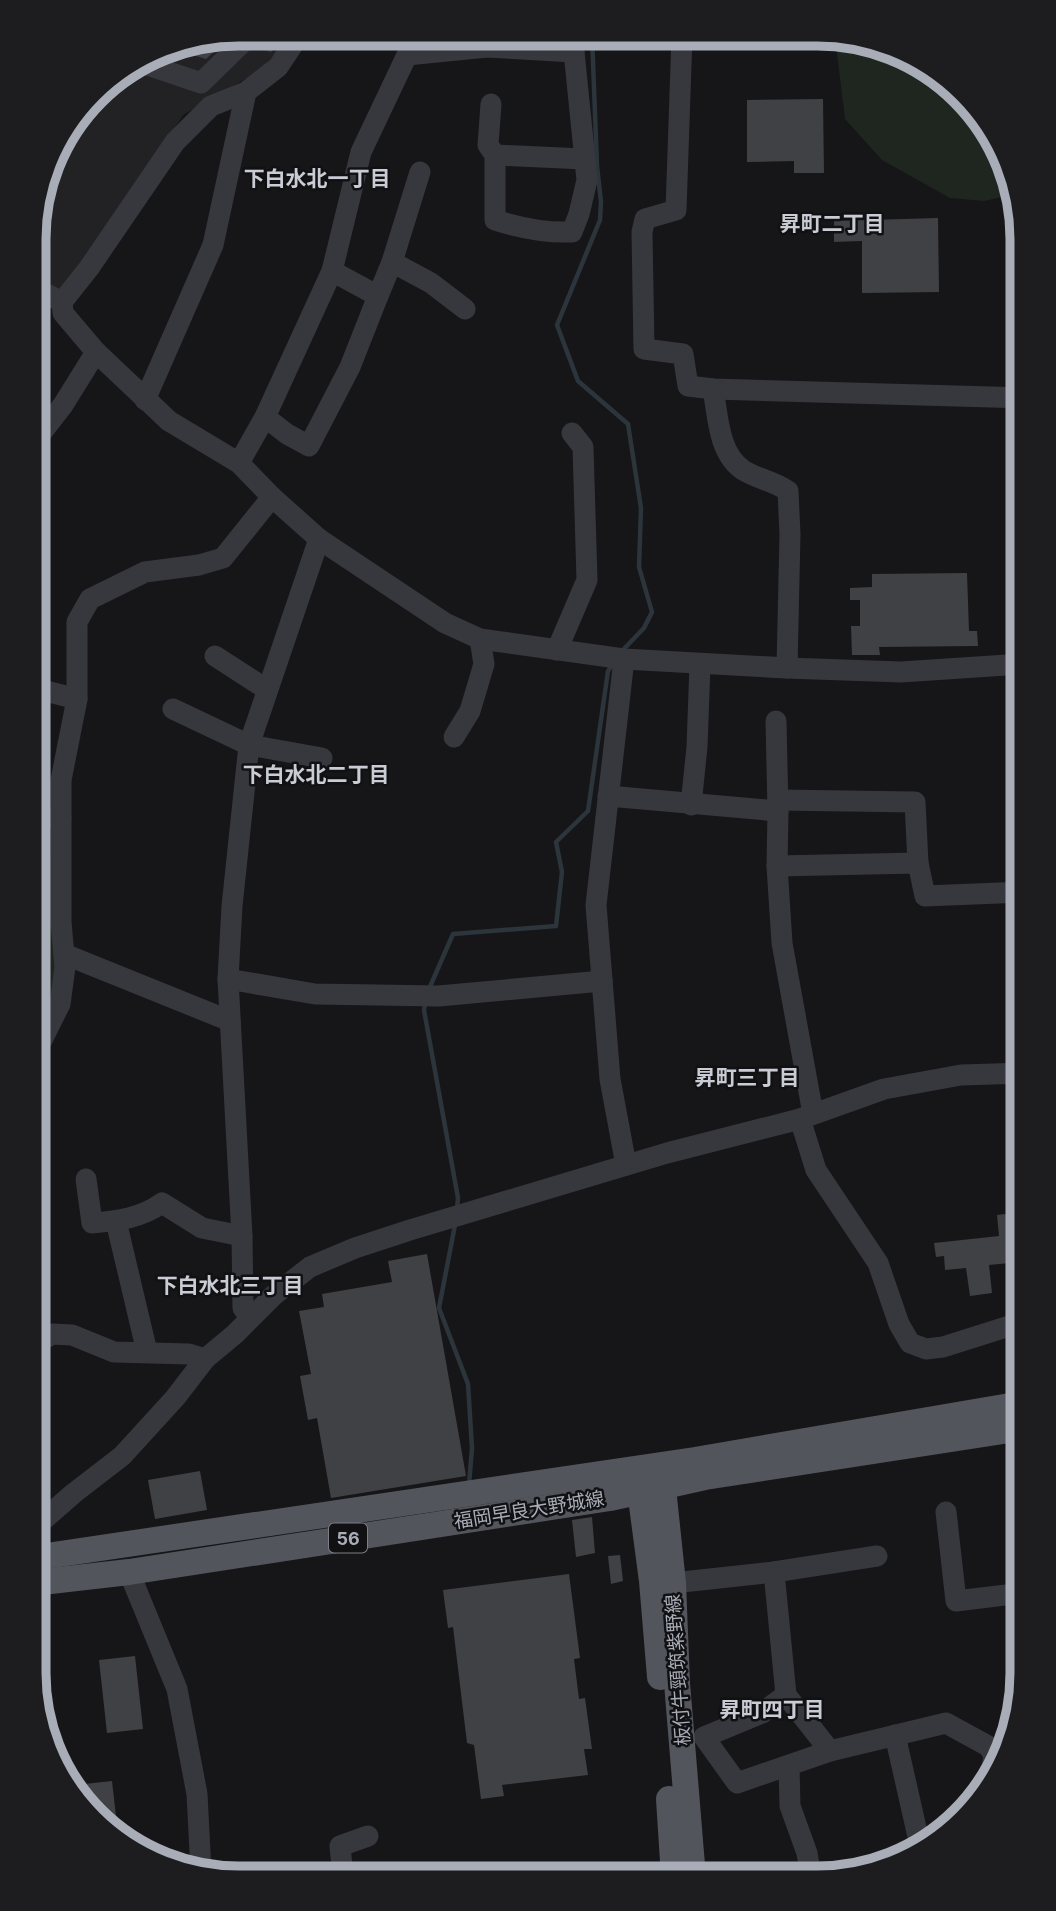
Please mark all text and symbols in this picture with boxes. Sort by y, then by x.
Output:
district label: 下白水北一丁目 [244,166,391,191]
district label: 昇町二丁目 [780,211,885,236]
district label: 下白水北二丁目 [243,762,390,787]
district label: 昇町三丁目 [695,1065,800,1090]
district label: 下白水北三丁目 [157,1273,304,1298]
street label: 福岡早良大野城線 [452,1487,606,1533]
road number: 56 [329,1524,367,1553]
street label: 板付牛頸筑紫野線 [661,1593,695,1747]
district label: 昇町四丁目 [720,1697,825,1722]

